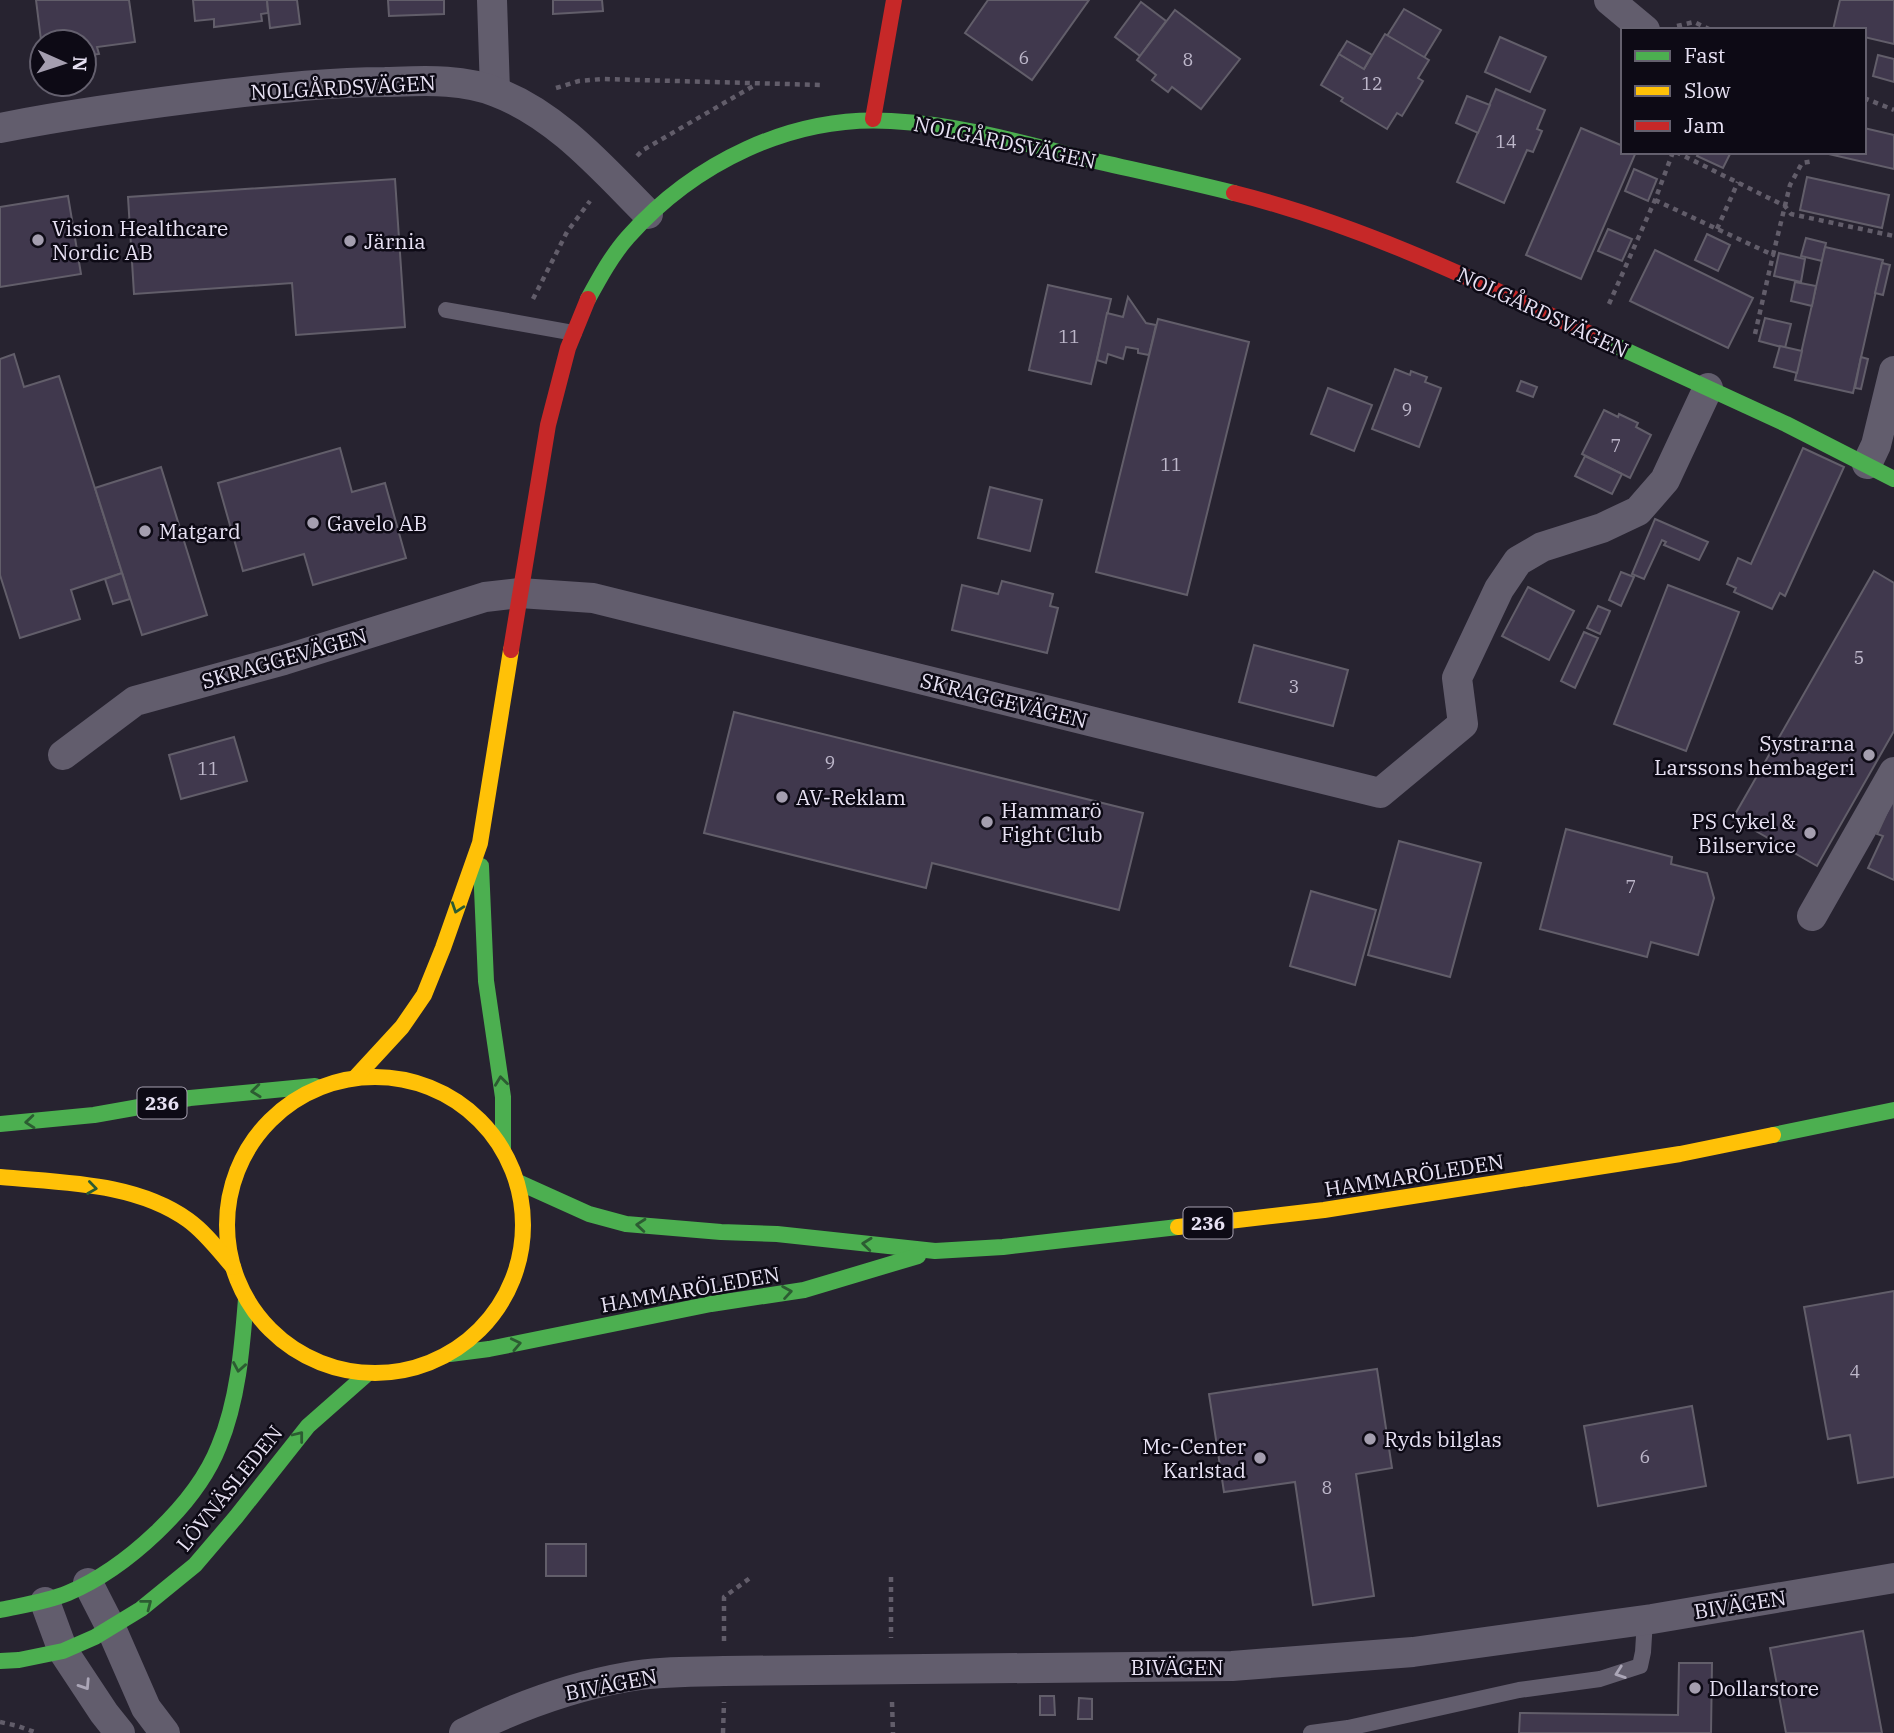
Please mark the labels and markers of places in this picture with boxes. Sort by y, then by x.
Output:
place label: Vision Healthcare Nordic AB [52,214,228,266]
place label: Järnia [364,227,426,255]
marker: Vision Healthcare Nordic AB [30,232,46,248]
marker: Järnia [342,233,358,249]
place label: Gavelo AB [327,509,427,537]
marker: Gavelo AB [305,515,321,531]
place label: Matgard [159,517,241,545]
marker: Matgard [137,523,153,539]
place label: Systrarna Larssons hembageri [1654,729,1855,781]
marker: Systrarna Larssons hembageri [1861,747,1877,763]
place label: AV-Reklam [796,783,906,811]
marker: AV-Reklam [774,789,790,805]
place label: Hammarö Fight Club [1001,796,1103,848]
place label: PS Cykel & Bilservice [1692,807,1796,859]
marker: Hammarö Fight Club [979,814,995,830]
marker: PS Cykel & Bilservice [1802,825,1818,841]
place label: Ryds bilglas [1384,1425,1502,1453]
marker: Ryds bilglas [1362,1431,1378,1447]
place label: Mc-Center Karlstad [1142,1432,1247,1484]
marker: Mc-Center Karlstad [1252,1450,1268,1466]
place label: Dollarstore [1709,1674,1819,1702]
marker: Dollarstore [1687,1680,1703,1696]

